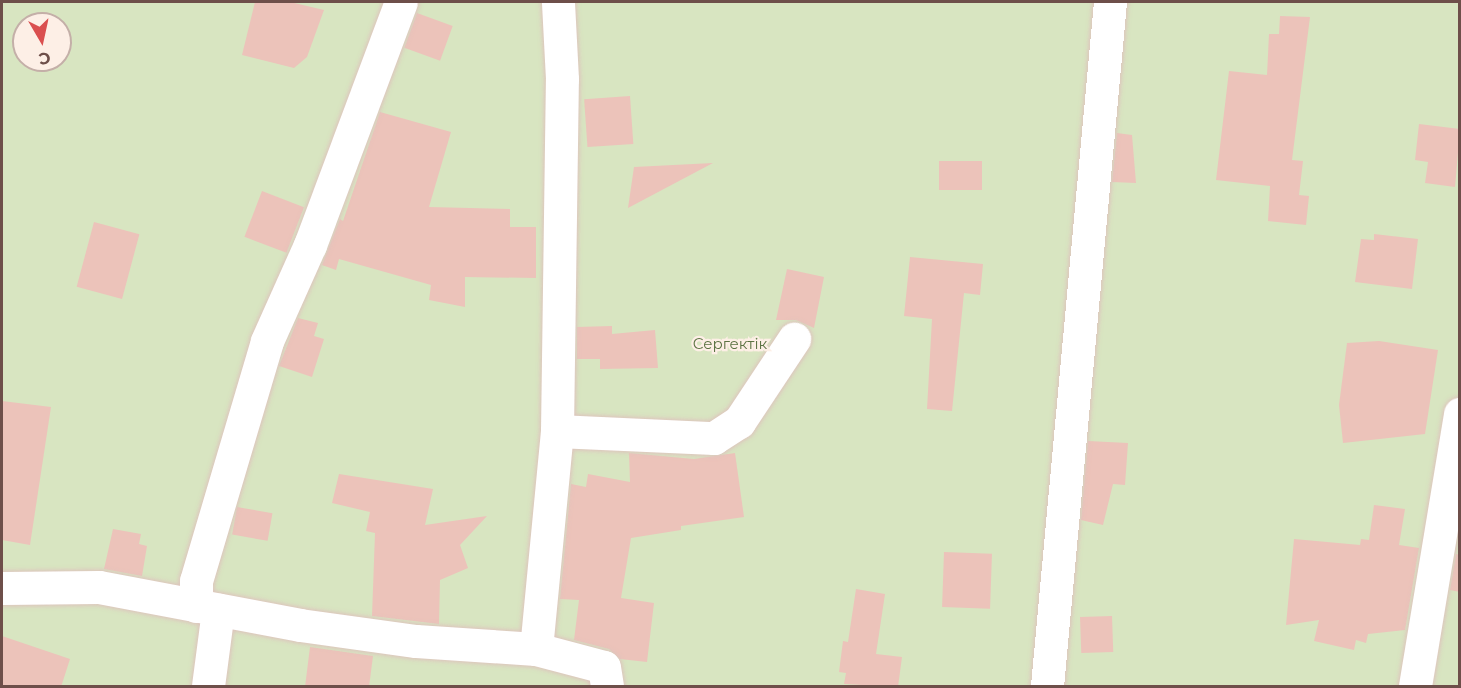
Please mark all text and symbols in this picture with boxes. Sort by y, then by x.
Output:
north arrow [12,12,72,72]
text: С [37,48,52,69]
park label: Сергектік [693,335,767,353]

